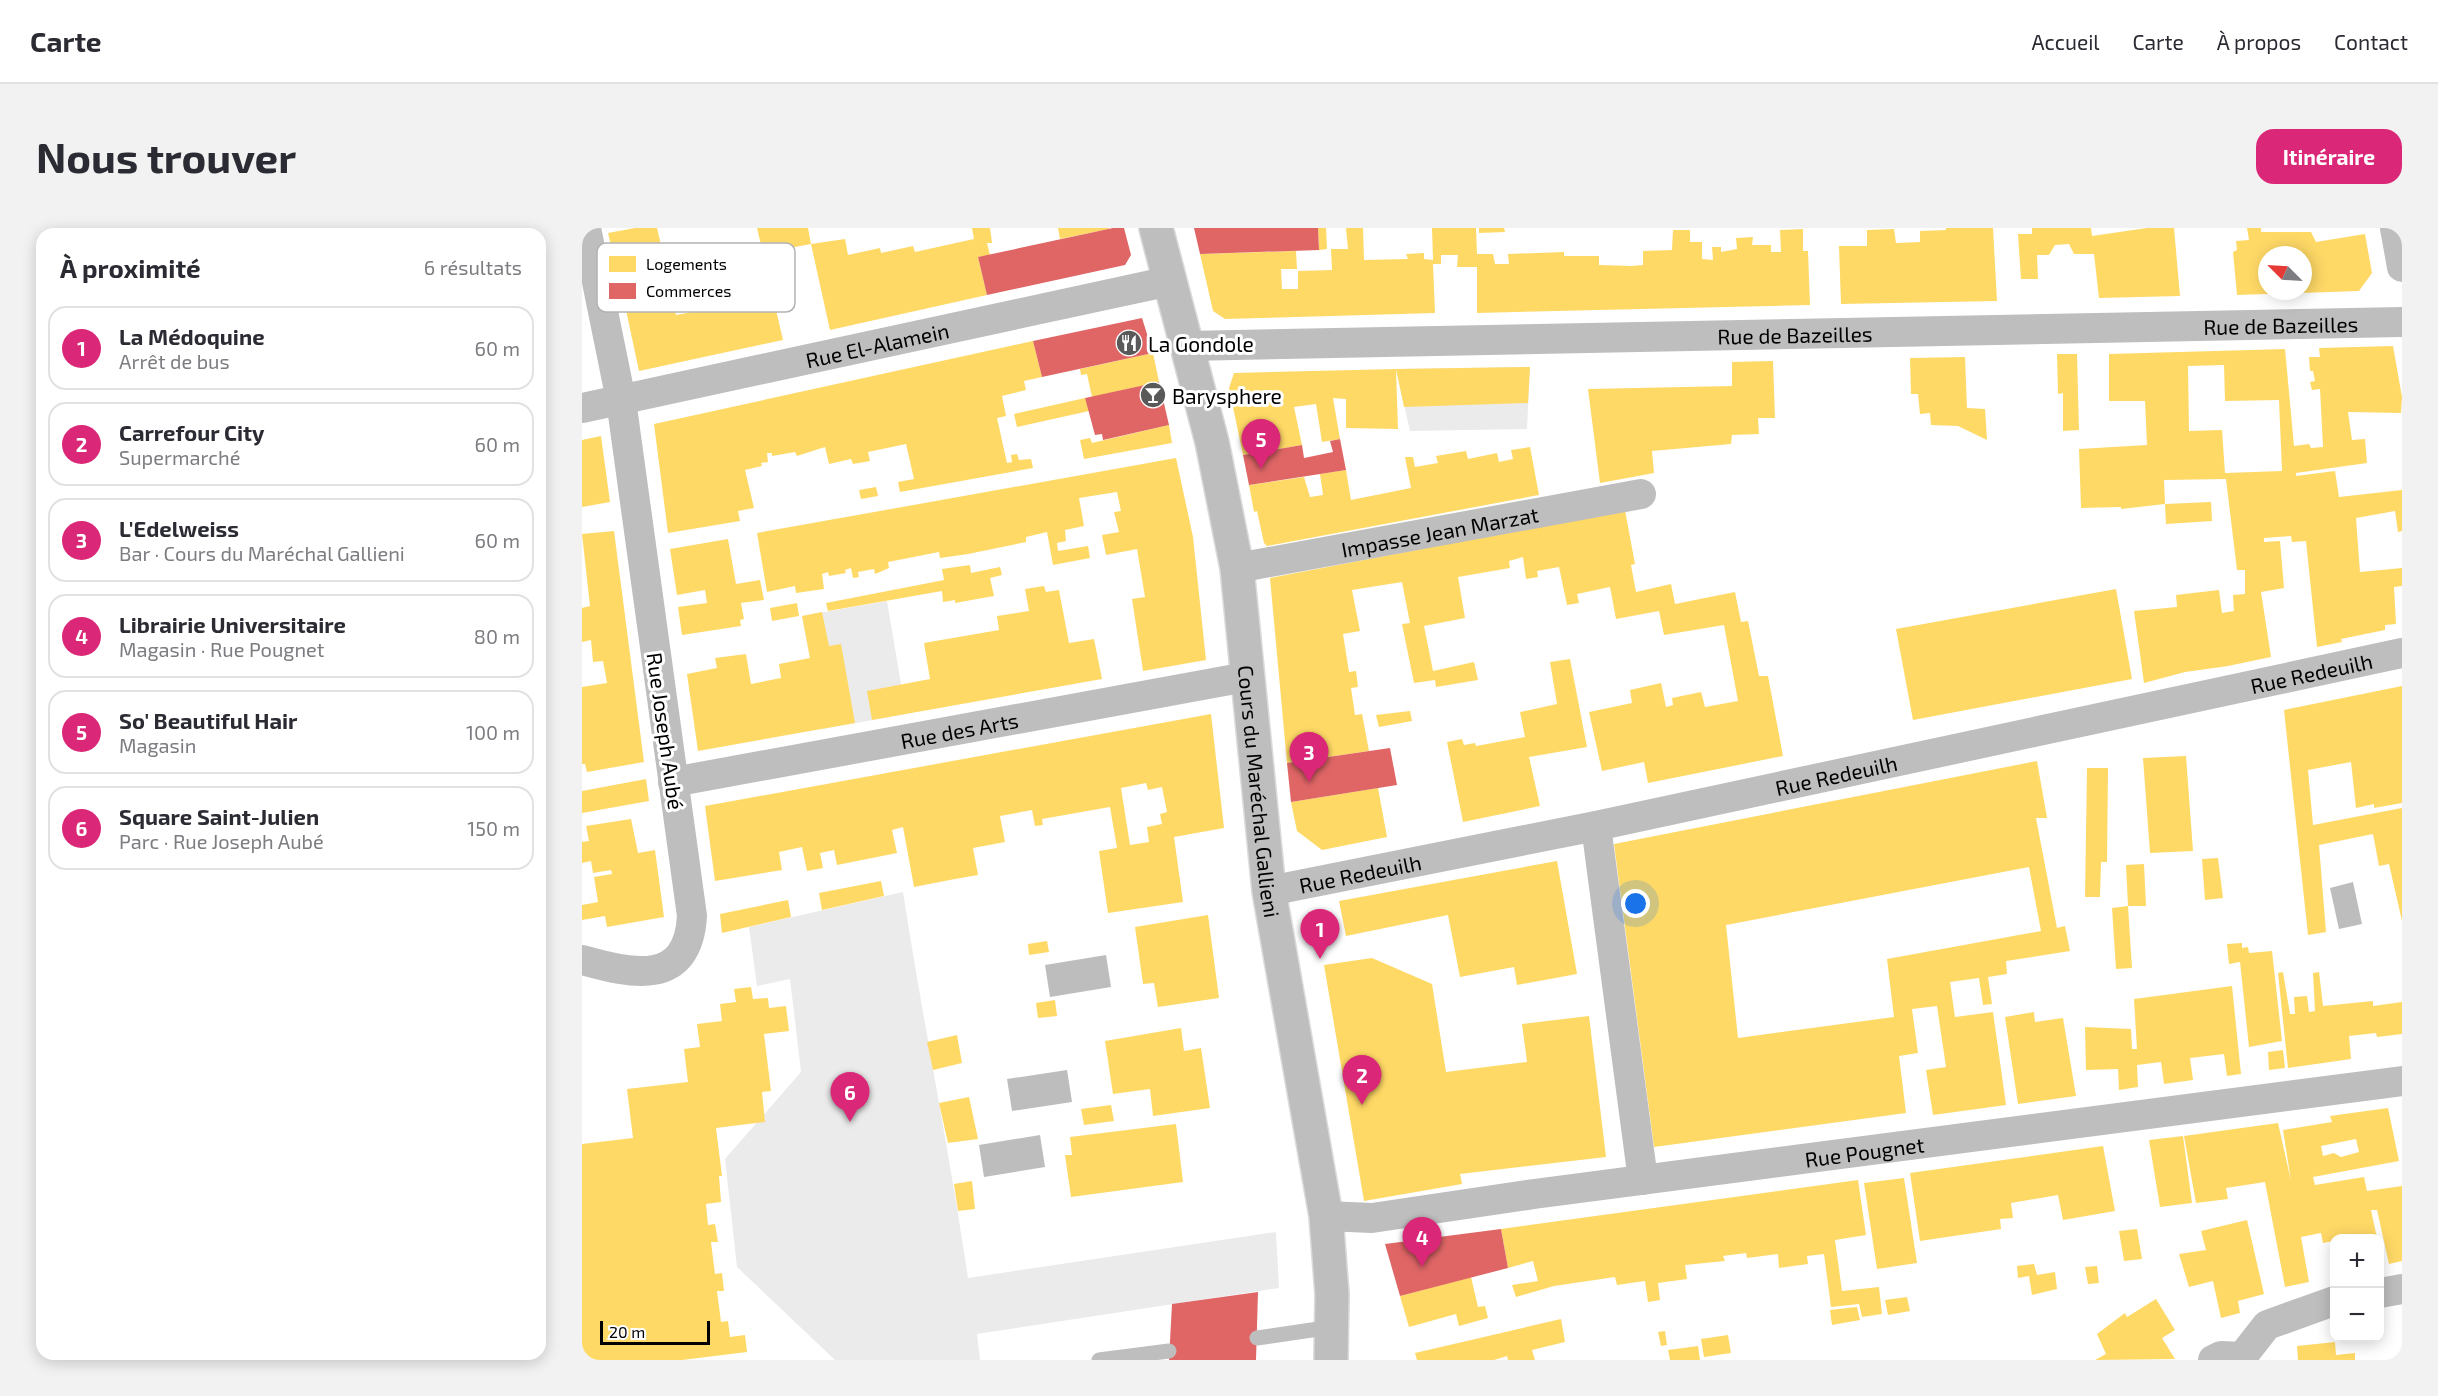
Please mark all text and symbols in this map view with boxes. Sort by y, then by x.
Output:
text: Carte [30,24,102,58]
text: Accueil [2031,29,2100,54]
text: Carte [2133,29,2184,54]
text: À propos [2217,29,2301,54]
text: Contact [2334,29,2408,54]
button: Itinéraire [2256,129,2402,184]
text: Nous trouver [36,131,296,181]
legend [597,243,795,312]
north arrow [2258,246,2312,300]
text: À proximité [60,252,201,283]
text: Logements [646,254,727,273]
text: 6 résultats [424,255,522,279]
text: Commerces [646,281,731,300]
street label: Rue de Bazeilles [2203,310,2359,338]
street label: Rue El-Alamein [803,317,951,372]
street label: Rue de Bazeilles [1717,320,1873,348]
text: La Médoquine [119,323,265,349]
restaurant icon: La Gondole [1114,328,1144,358]
place label: La Gondole [1148,331,1254,356]
text: 1 [77,336,86,360]
text: 60 m [475,336,520,360]
text: Arrêt de bus [119,349,230,373]
bar icon: Barysphere [1138,380,1168,410]
place label: Barysphere [1172,383,1282,408]
text: Carrefour City [119,419,264,445]
pin: 5 [1242,420,1280,469]
text: 2 [76,432,87,456]
text: 60 m [475,432,520,456]
text: Supermarché [119,445,240,469]
street label: Impasse Jean Marzat [1339,501,1540,561]
text: L'Edelweiss [119,515,239,541]
text: 3 [76,528,87,552]
text: 60 m [475,528,520,552]
text: Bar · Cours du Maréchal Gallieni [119,541,405,565]
text: Librairie Universitaire [119,611,346,637]
text: 4 [75,624,88,648]
text: 80 m [474,624,520,648]
text: Magasin · Rue Pougnet [119,637,324,661]
street label: Rue Redeuilh [2248,647,2375,698]
street label: Rue Joseph Aubé [643,651,689,811]
street label: Cours du Maréchal Gallieni [1234,664,1286,919]
text: So' Beautiful Hair [119,707,297,733]
street label: Rue des Arts [898,707,1020,753]
text: 5 [76,720,87,744]
text: 100 m [466,720,520,744]
pin: 3 [1290,732,1328,782]
text: Magasin [119,733,196,757]
street label: Rue Redeuilh [1773,749,1899,800]
text: Square Saint-Julien [119,803,319,829]
text: 6 [76,816,87,840]
text: 150 m [467,816,520,840]
text: Parc · Rue Joseph Aubé [119,829,324,853]
street label: Rue Redeuilh [1297,849,1424,897]
your location [1621,889,1650,918]
pin: 1 [1300,910,1340,959]
pin: 2 [1342,1056,1382,1105]
pin: 6 [830,1072,870,1122]
street label: Rue Pougnet [1803,1131,1926,1171]
pin: 4 [1402,1218,1442,1267]
map controls [2330,1234,2384,1342]
button: + [2330,1234,2384,1288]
button: − [2330,1288,2384,1342]
scale bar [600,1318,710,1346]
text: 20 m [609,1322,645,1341]

